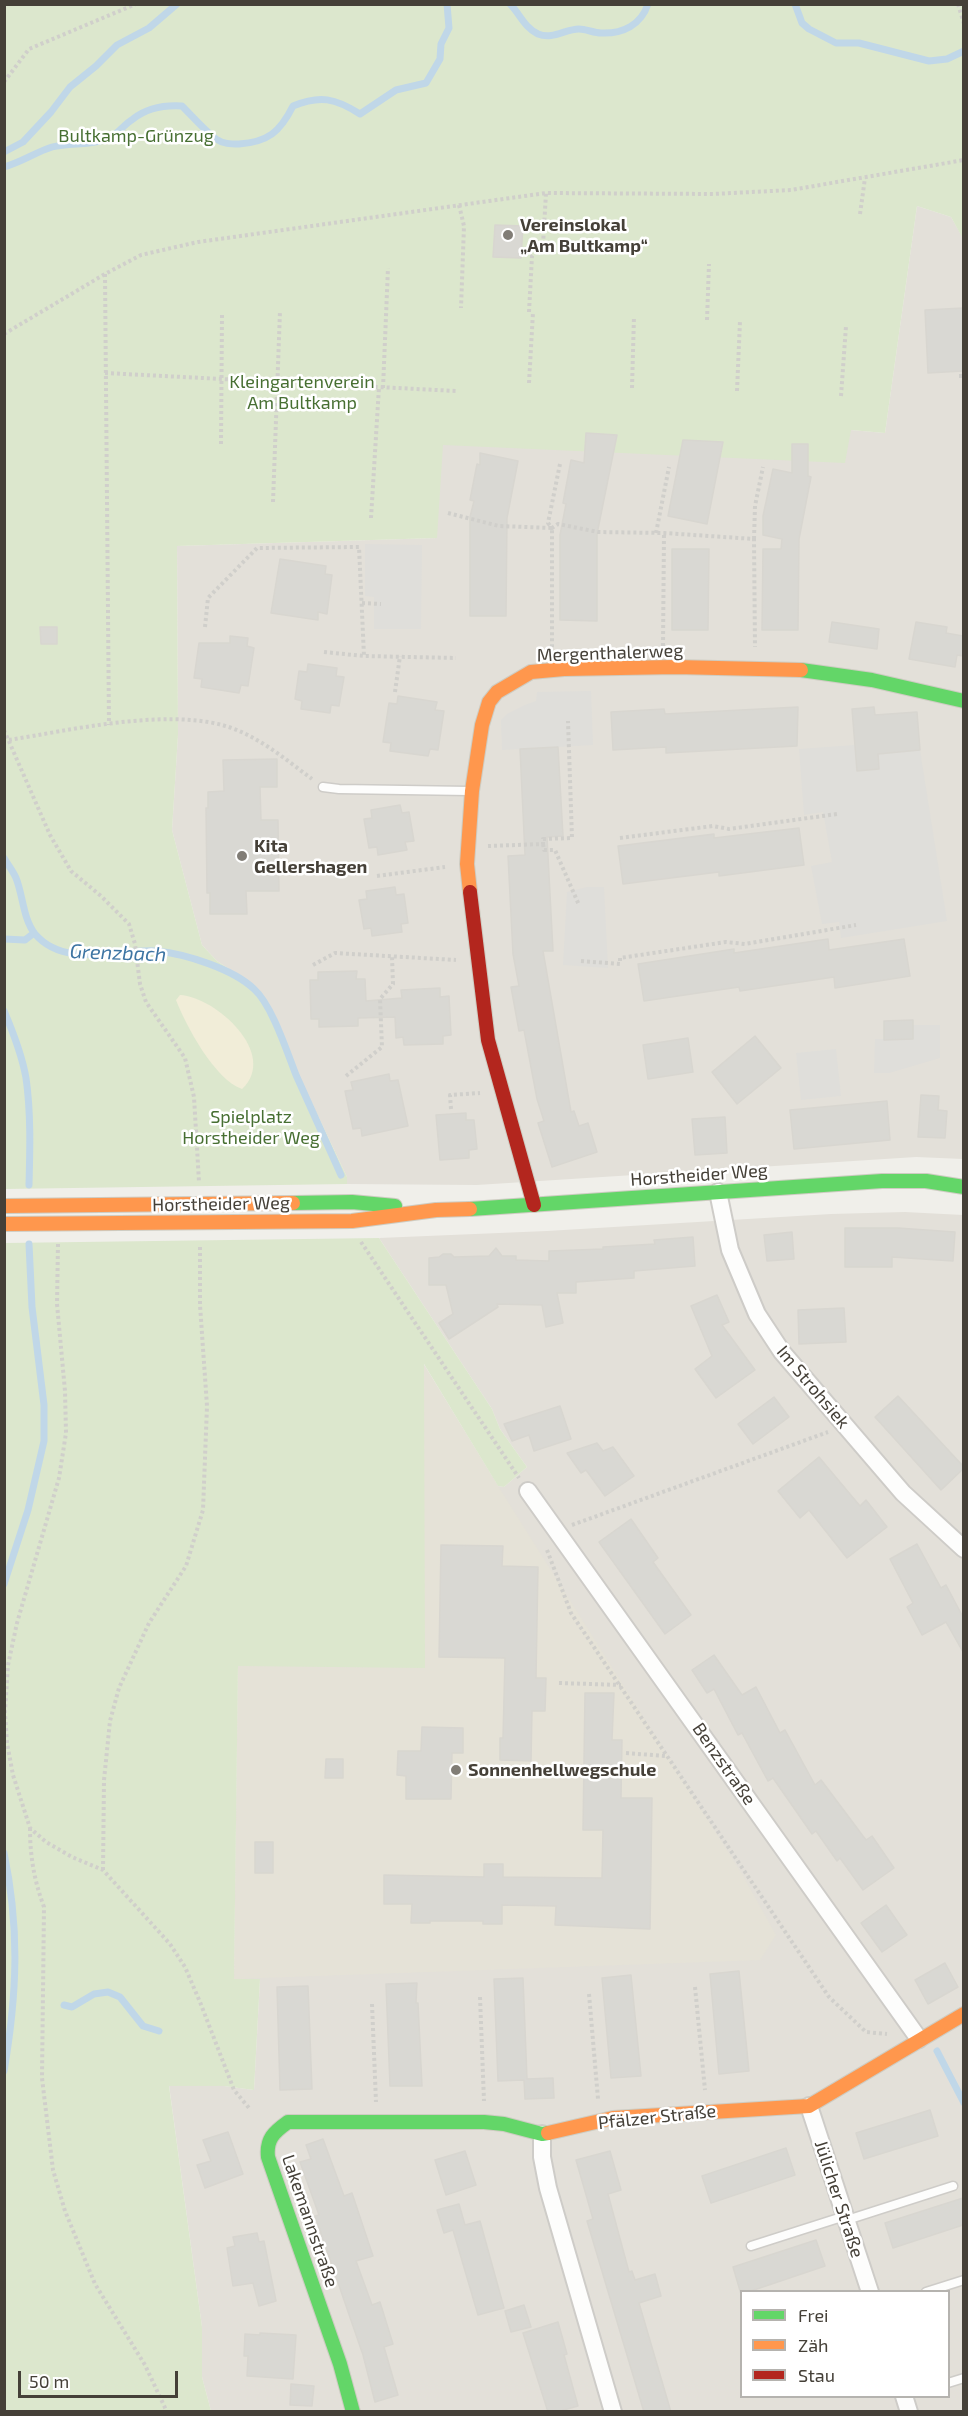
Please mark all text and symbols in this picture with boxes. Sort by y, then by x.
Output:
park label: Bultkamp-Grünzug [58,125,214,147]
place label: Vereinslokal „Am Bultkamp“ [520,214,648,256]
marker: Vereinslokal „Am Bultkamp“ [501,228,515,242]
park label: Kleingartenverein Am Bultkamp [229,371,375,413]
street label: Mergenthalerweg [536,640,684,666]
place label: Kita Gellershagen [254,835,367,878]
marker: Kita Gellershagen [235,849,249,863]
water label: Grenzbach [69,939,167,967]
park label: Spielplatz Horstheider Weg [182,1106,320,1148]
street label: Horstheider Weg [630,1159,768,1191]
street label: Horstheider Weg [152,1192,290,1216]
street label: Im Strohsiek [772,1341,854,1433]
street label: Benzstraße [688,1719,760,1809]
place label: Sonnenhellwegschule [468,1759,656,1781]
marker: Sonnenhellwegschule [449,1763,463,1777]
street label: Pfälzer Straße [597,2100,717,2134]
street label: Jülicher Straße [810,2138,868,2260]
street label: Lakemannstraße [277,2152,343,2290]
legend [740,2290,950,2398]
text: Frei [798,2304,829,2326]
text: Zäh [798,2334,829,2356]
scale bar [21,2359,182,2397]
text: Stau [798,2364,835,2386]
text: 50 m [29,2370,69,2392]

